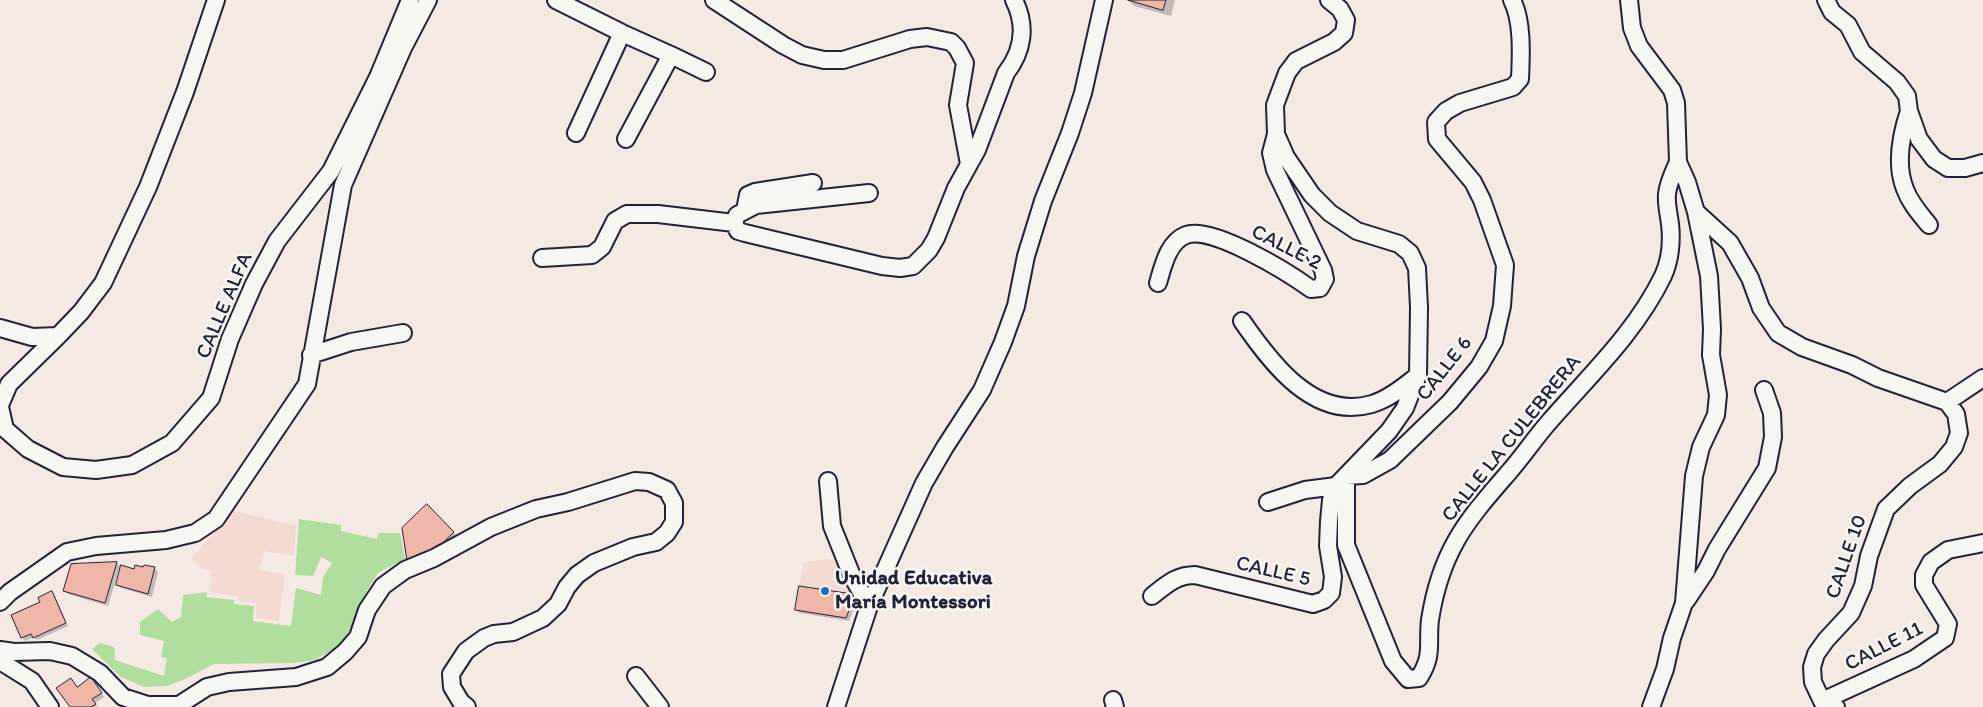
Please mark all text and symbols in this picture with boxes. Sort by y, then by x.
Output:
street label: CALLE 2 [1247,220,1325,276]
street label: CALLE ALFA [191,249,259,363]
street label: CALLE 6 [1412,331,1478,407]
street label: CALLE LA CULEBRERA [1437,350,1587,528]
street label: CALLE 10 [1821,512,1873,602]
street label: CALLE 5 [1233,551,1313,593]
place label: Unidad Educativa María Montessori [835,566,992,616]
marker: Unidad Educativa María Montessori [819,585,831,597]
street label: CALLE 11 [1841,617,1927,677]

